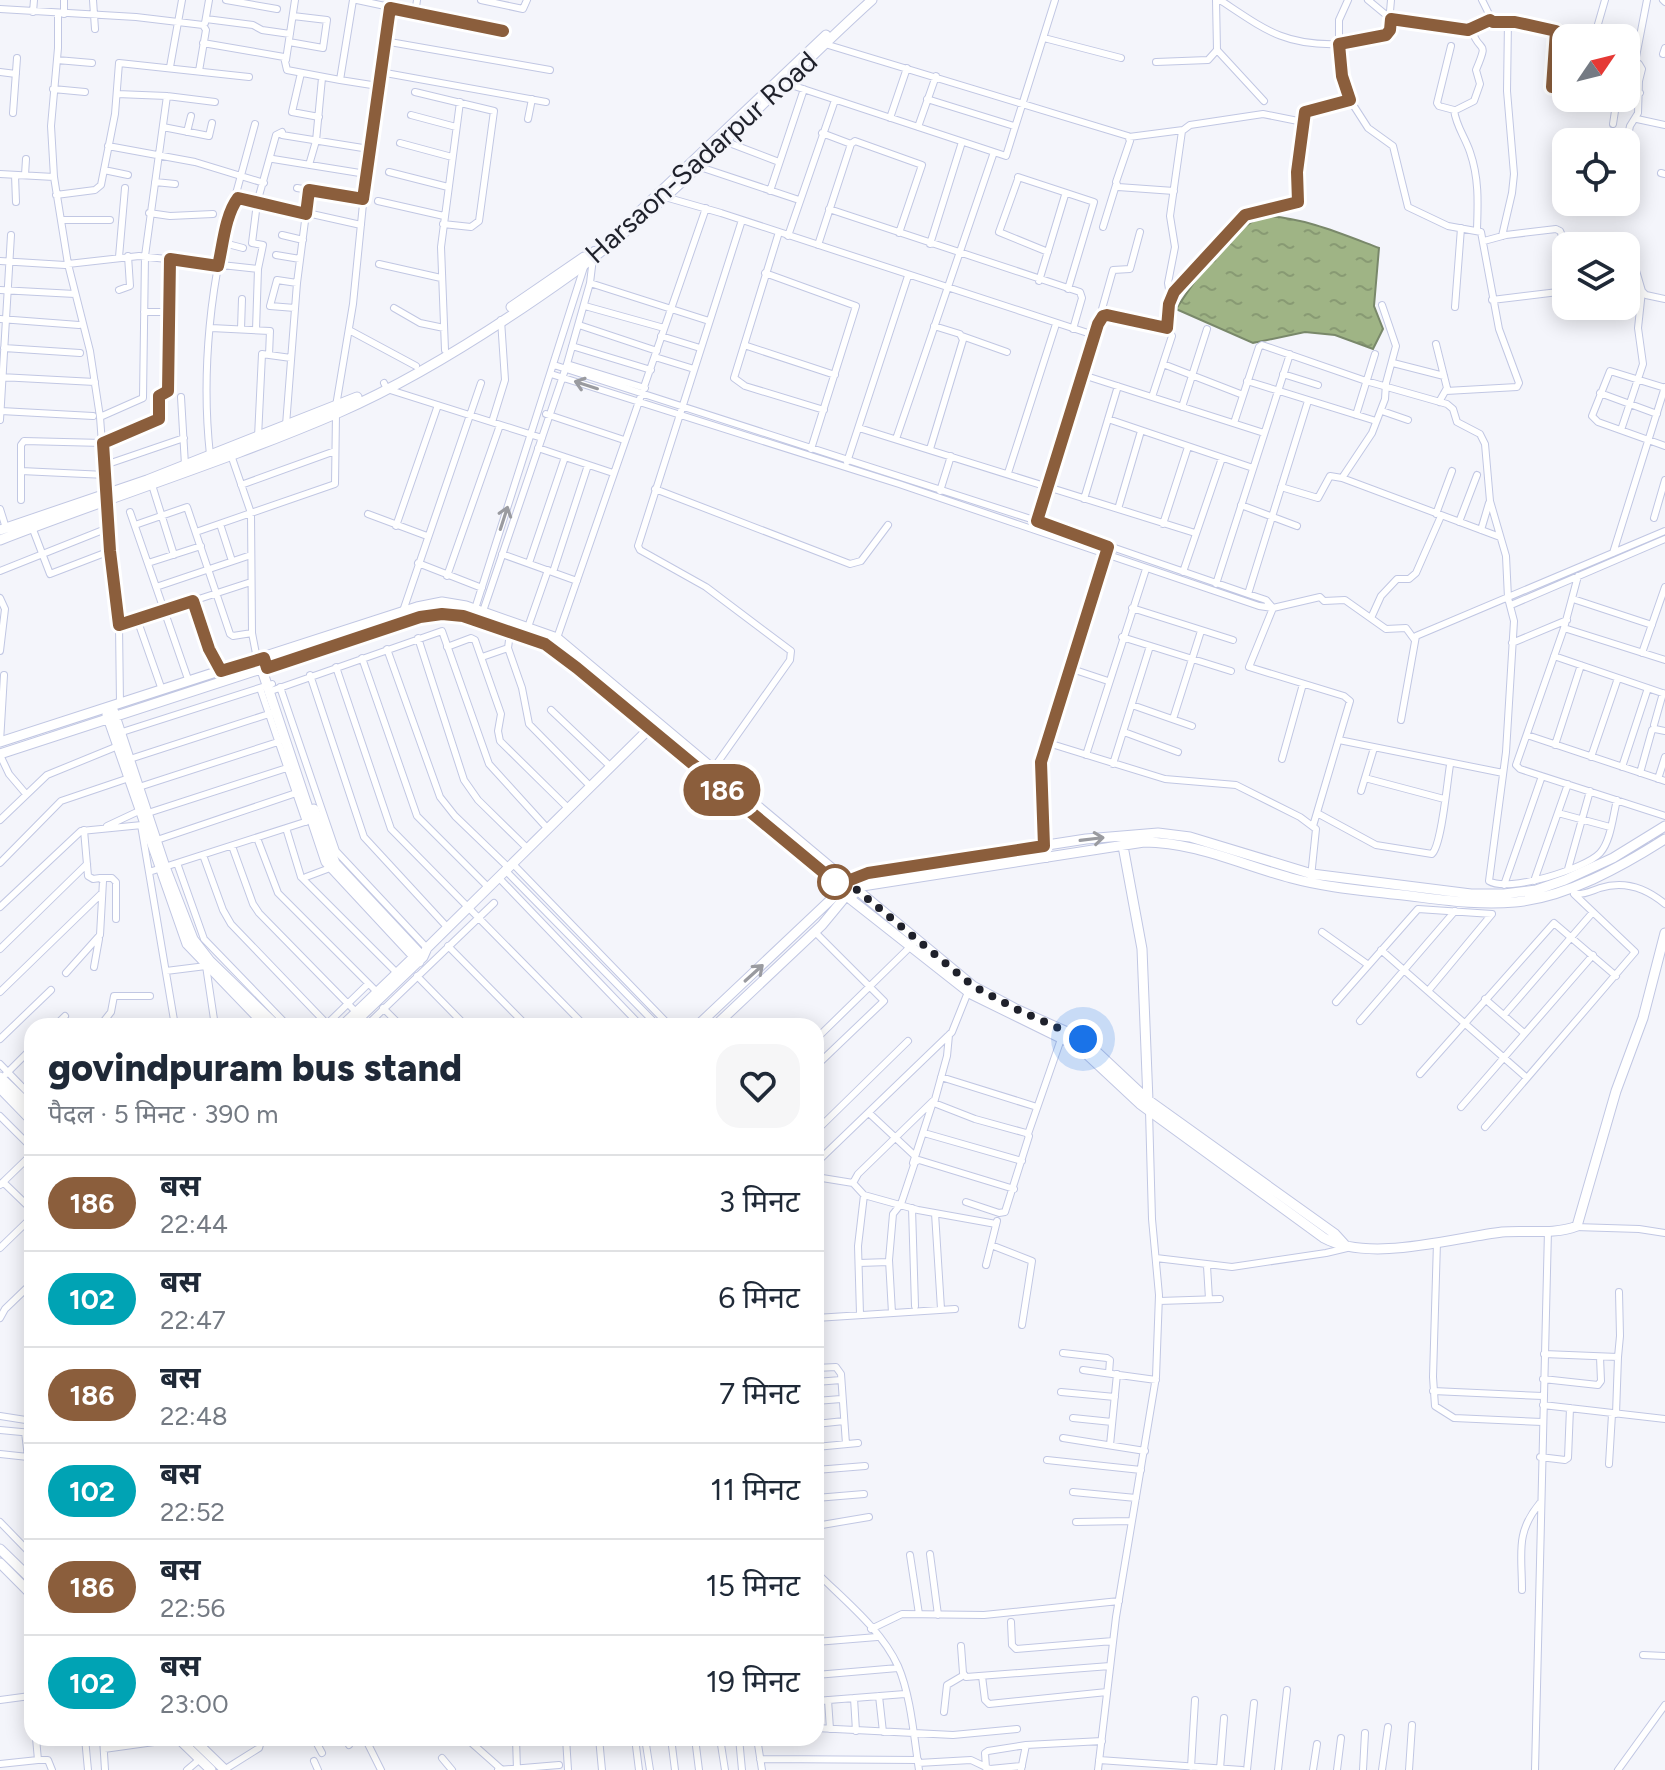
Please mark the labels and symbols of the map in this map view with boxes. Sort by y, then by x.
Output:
north arrow [1552,24,1640,112]
street label: Harsaon-Sadarpur Road [578,44,824,270]
one-way arrow [574,377,599,392]
one-way arrow [497,506,512,532]
line badge: 186 [676,764,768,816]
one-way arrow [1078,831,1105,846]
unlabelled marker [818,865,852,899]
one-way arrow [744,963,764,982]
your location [1063,1019,1103,1059]

